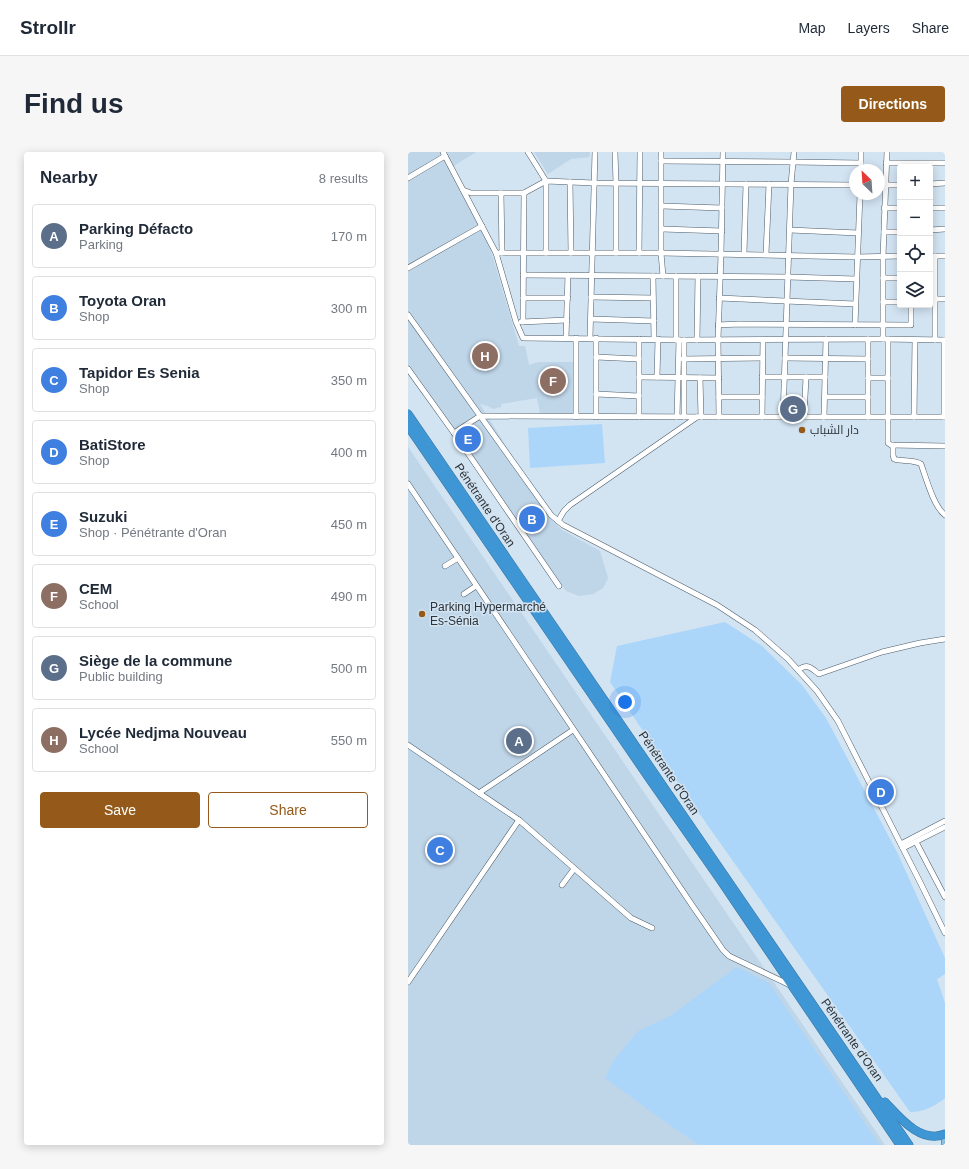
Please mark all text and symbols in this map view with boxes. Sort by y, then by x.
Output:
text: Strollr [20,17,76,38]
text: Map [798,20,826,36]
text: Layers [848,20,890,36]
text: Share [912,20,949,36]
button: Directions [841,86,945,122]
text: Find us [24,88,124,119]
north arrow [849,164,885,200]
map controls [897,164,933,308]
button: + [897,164,933,200]
text: Nearby [40,168,98,187]
text: 8 results [319,171,368,186]
button: − [897,200,933,236]
text: Parking Défacto [79,220,193,237]
text: A [49,229,59,244]
text: 170 m [331,229,367,244]
button: locate [897,236,933,272]
text: Parking [79,237,123,252]
button: layers [897,272,933,308]
text: Toyota Oran [79,292,166,309]
text: B [49,301,59,316]
text: 300 m [331,301,367,316]
text: Shop [79,309,109,324]
pin: H [472,341,498,371]
text: Tapidor Es Senia [79,364,200,381]
pin: F [540,366,566,396]
text: C [49,373,59,388]
text: 350 m [331,373,367,388]
text: Shop [79,381,109,396]
pin: G [780,394,806,424]
place label: دار الشباب [810,423,859,437]
pin: E [455,424,481,454]
marker: دار الشباب [797,425,807,435]
text: BatiStore [79,436,146,453]
text: D [49,445,59,460]
text: 400 m [331,445,367,460]
text: Shop [79,453,109,468]
street label: Pénétrante d'Oran [452,461,518,549]
pin: B [519,504,545,534]
text: Suzuki [79,508,127,525]
text: E [50,517,58,532]
text: 450 m [331,517,367,532]
text: Shop · Pénétrante d'Oran [79,525,227,540]
text: CEM [79,580,112,597]
text: F [50,589,58,604]
text: 490 m [331,589,367,604]
text: School [79,597,119,612]
place label: Parking Hypermarché Es-Sénia [430,600,546,628]
marker: Parking Hypermarché Es-Sénia [417,609,427,619]
text: Siège de la commune [79,652,232,669]
text: G [49,661,59,676]
text: 500 m [331,661,367,676]
text: Public building [79,669,163,684]
your location [615,692,635,712]
text: Lycée Nedjma Nouveau [79,724,247,741]
pin: A [506,726,532,756]
street label: Pénétrante d'Oran [636,729,702,817]
text: H [49,733,59,748]
text: 550 m [331,733,367,748]
text: School [79,741,119,756]
pin: D [868,777,894,807]
button: Save [40,792,200,828]
button: Share [208,792,368,828]
pin: C [427,835,453,865]
street label: Pénétrante d'Oran [818,996,886,1084]

